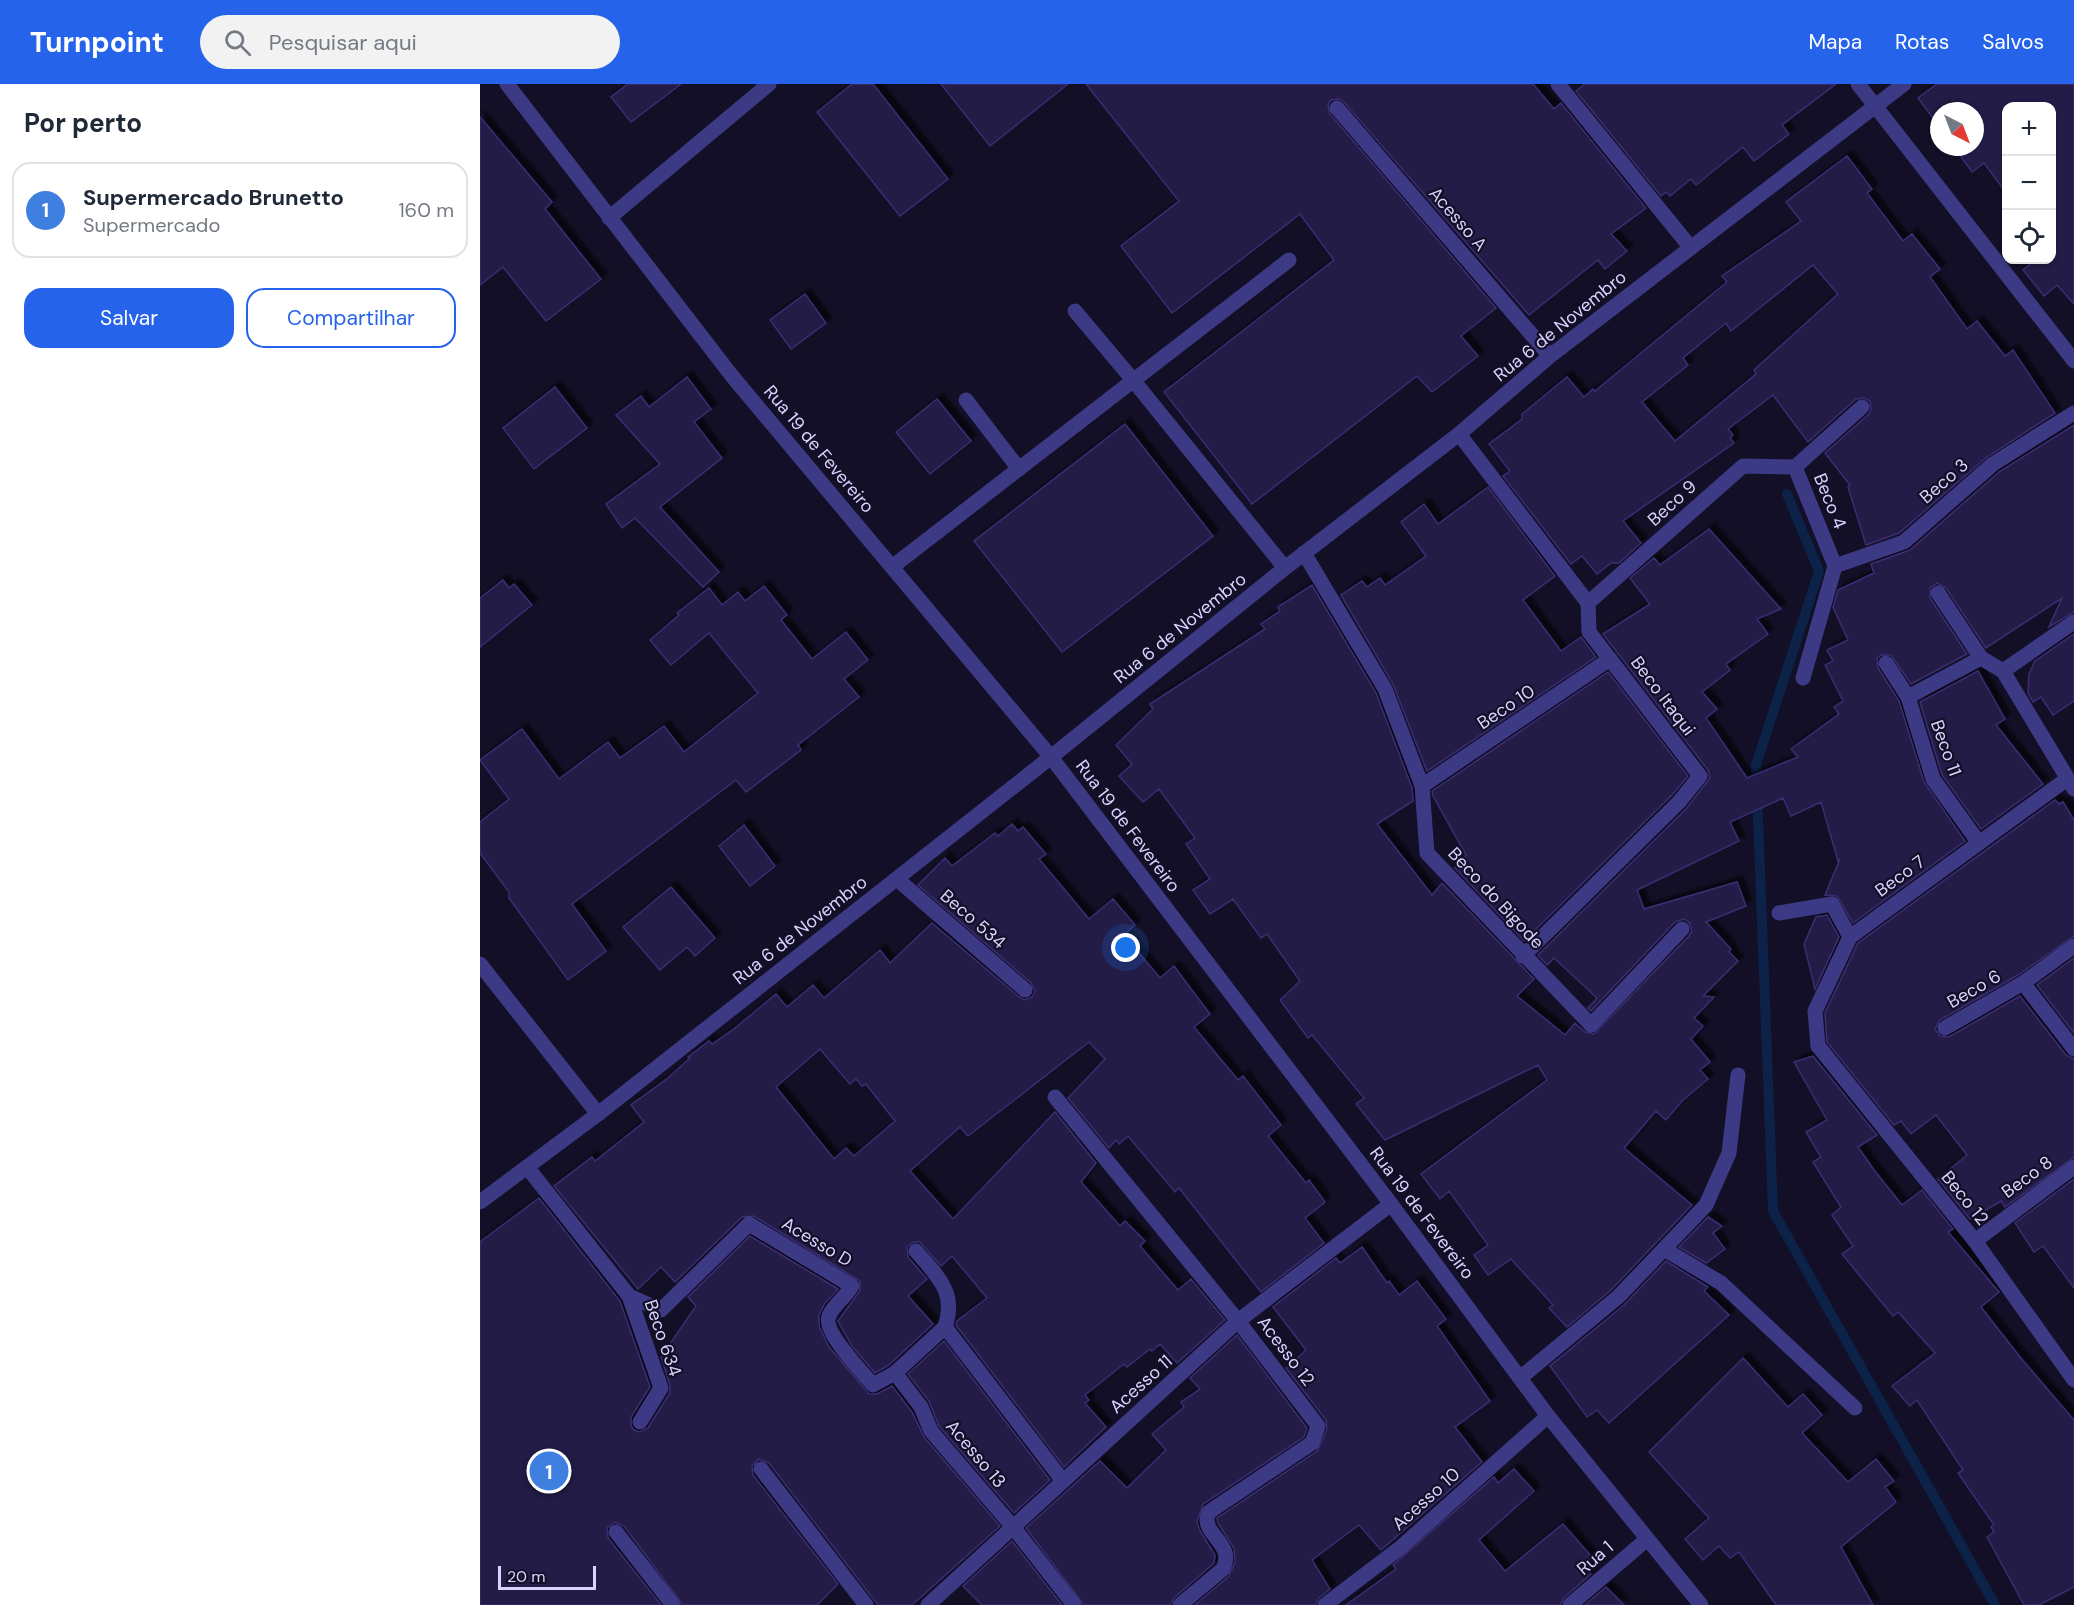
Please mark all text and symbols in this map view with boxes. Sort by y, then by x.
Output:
search box [200,15,620,69]
text: Turnpoint [30,24,164,61]
icon: search [221,26,254,59]
text: Pesquisar aqui [269,28,417,57]
text: Mapa [1808,28,1862,56]
text: Rotas [1895,28,1949,56]
text: Salvos [1982,28,2044,56]
north arrow [1930,102,1984,156]
map controls [2002,102,2056,264]
button: + [2002,102,2056,156]
text: Por perto [24,106,142,140]
button: − [2002,156,2056,210]
street label: Acesso A [1424,182,1492,256]
text: Supermercado Brunetto [83,183,344,212]
text: 1 [42,197,49,223]
text: 160 m [398,197,454,223]
button: locate [2002,210,2056,264]
text: Supermercado [83,212,220,238]
street label: Rua 6 de Novembro [1489,265,1631,387]
button: Salvar [24,288,234,348]
button: Compartilhar [246,288,456,348]
street label: Rua 19 de Fevereiro [758,380,880,518]
street label: Beco 3 [1914,453,1974,509]
street label: Beco 4 [1808,470,1852,532]
street label: Beco 9 [1642,475,1702,531]
street label: Rua 6 de Novembro [1109,567,1251,689]
street label: Beco Itaqui [1625,651,1701,741]
street label: Beco 10 [1472,679,1540,735]
street label: Beco 11 [1925,717,1967,779]
street label: Rua 19 de Fevereiro [1070,755,1186,897]
street label: Beco do Bigode [1443,842,1549,954]
street label: Beco 7 [1870,850,1930,902]
street label: Rua 6 de Novembro [728,870,872,990]
street label: Beco 534 [935,884,1011,954]
your location [1111,933,1140,962]
street label: Beco 6 [1943,964,2005,1014]
street label: Rua 19 de Fevereiro [1364,1142,1480,1284]
street label: Beco 8 [1997,1150,2057,1204]
street label: Beco 12 [1936,1166,1994,1230]
street label: Acesso D [777,1212,857,1272]
street label: Beco 634 [639,1296,687,1380]
street label: Acesso 12 [1252,1311,1320,1391]
street label: Acesso 11 [1104,1349,1178,1419]
street label: Acesso 13 [941,1415,1011,1493]
pin: 1 [530,1448,568,1494]
street label: Acesso 10 [1387,1462,1465,1536]
street label: Rua 1 [1572,1535,1618,1581]
scale bar [498,1563,596,1590]
text: 20 m [507,1566,546,1587]

